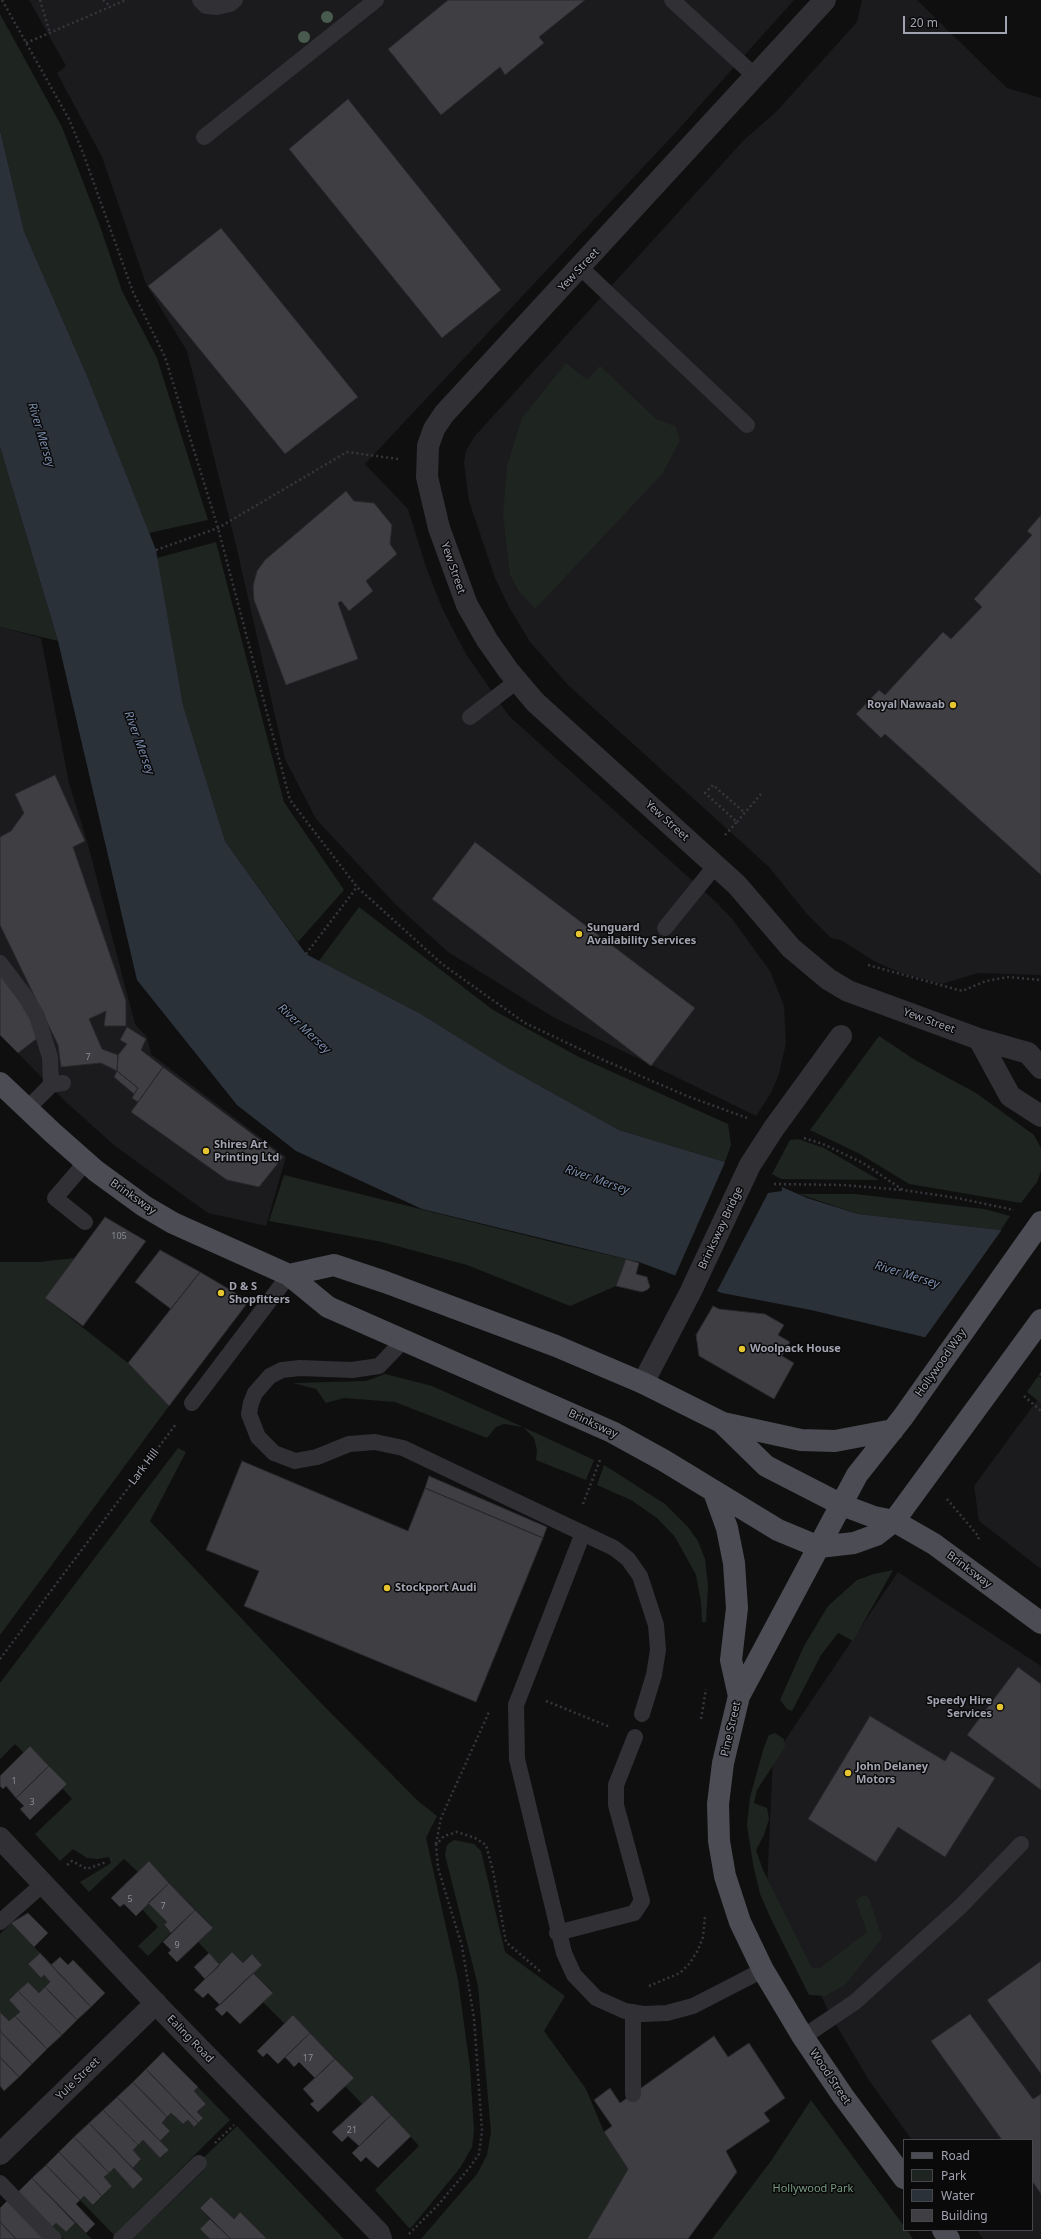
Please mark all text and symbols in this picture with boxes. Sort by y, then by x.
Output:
scale bar [905,8,1009,34]
text: 20 m [910,14,938,31]
street label: Yew Street [556,246,602,294]
water label: River Mersey [24,401,58,469]
street label: Yew Street [438,540,468,596]
place label: Royal Nawaab [867,698,945,712]
marker: Royal Nawaab [948,700,958,710]
water label: River Mersey [121,709,157,777]
street label: Yew Street [643,798,691,844]
place label: Sunguard Availability Services [587,921,696,947]
marker: Sunguard Availability Services [574,929,584,939]
water label: River Mersey [275,1001,333,1057]
street label: Yew Street [901,1006,957,1036]
house number: 7 [85,1052,91,1062]
place label: Shires Art Printing Ltd [214,1138,279,1164]
marker: Shires Art Printing Ltd [201,1146,211,1156]
water label: River Mersey [563,1162,631,1198]
street label: Brinksway [108,1176,158,1218]
street label: Brinksway Bridge [696,1184,746,1272]
house number: 105 [111,1231,127,1241]
water label: River Mersey [873,1258,941,1292]
place label: D & S Shopfitters [229,1280,290,1306]
marker: D & S Shopfitters [216,1288,226,1298]
street label: Hollywood Way [913,1327,969,1399]
place label: Woolpack House [750,1342,841,1356]
marker: Woolpack House [737,1344,747,1354]
street label: Brinksway [566,1407,620,1441]
street label: Lark Hill [126,1446,162,1488]
street label: Brinksway [944,1549,994,1591]
place label: Stockport Audi [395,1581,477,1595]
marker: Stockport Audi [382,1583,392,1593]
place label: Speedy Hire Services [927,1694,992,1720]
street label: Pine Street [718,1700,744,1758]
marker: Speedy Hire Services [995,1702,1005,1712]
place label: John Delaney Motors [856,1760,928,1786]
marker: John Delaney Motors [843,1768,853,1778]
house number: 1 [11,1776,17,1786]
house number: 3 [29,1797,35,1807]
house number: 5 [127,1894,133,1904]
house number: 7 [160,1901,166,1911]
house number: 9 [174,1940,180,1950]
street label: Ealing Road [164,2013,216,2065]
street label: Wood Street [807,2047,853,2107]
house number: 17 [303,2053,313,2063]
street label: Yule Street [54,2055,102,2103]
house number: 21 [347,2125,357,2135]
legend [903,2139,1033,2231]
text: Road [941,2147,970,2164]
text: Park [941,2167,966,2184]
park label: Hollywood Park [773,2182,853,2196]
text: Water [941,2187,975,2204]
text: Building [941,2207,988,2224]

